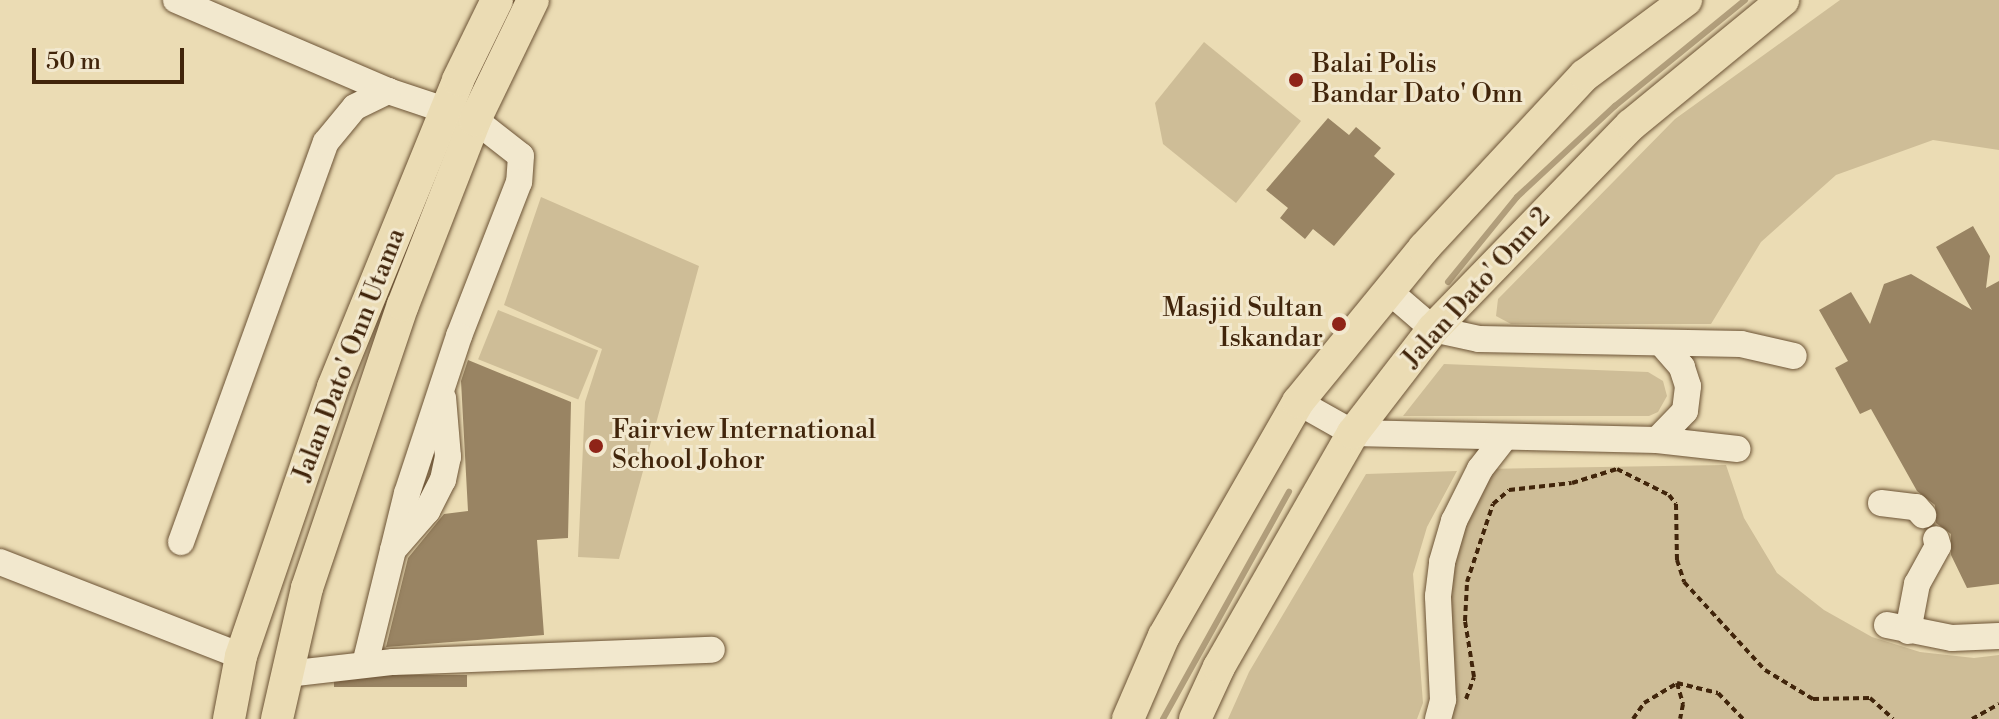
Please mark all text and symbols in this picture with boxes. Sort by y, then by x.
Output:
scale bar [36,32,188,82]
text: 50 m [46,47,101,77]
place label: Balai Polis Bandar Dato' Onn [1312,49,1523,110]
marker: Balai Polis Bandar Dato' Onn [1287,71,1305,89]
street label: Jalan Dato' Onn 2 [1397,201,1557,375]
street label: Jalan Dato' Onn Utama [287,224,413,486]
place label: Masjid Sultan Iskandar [1162,293,1323,354]
marker: Masjid Sultan Iskandar [1330,315,1348,333]
place label: Fairview International School Johor [612,415,876,476]
marker: Fairview International School Johor [587,437,605,455]

